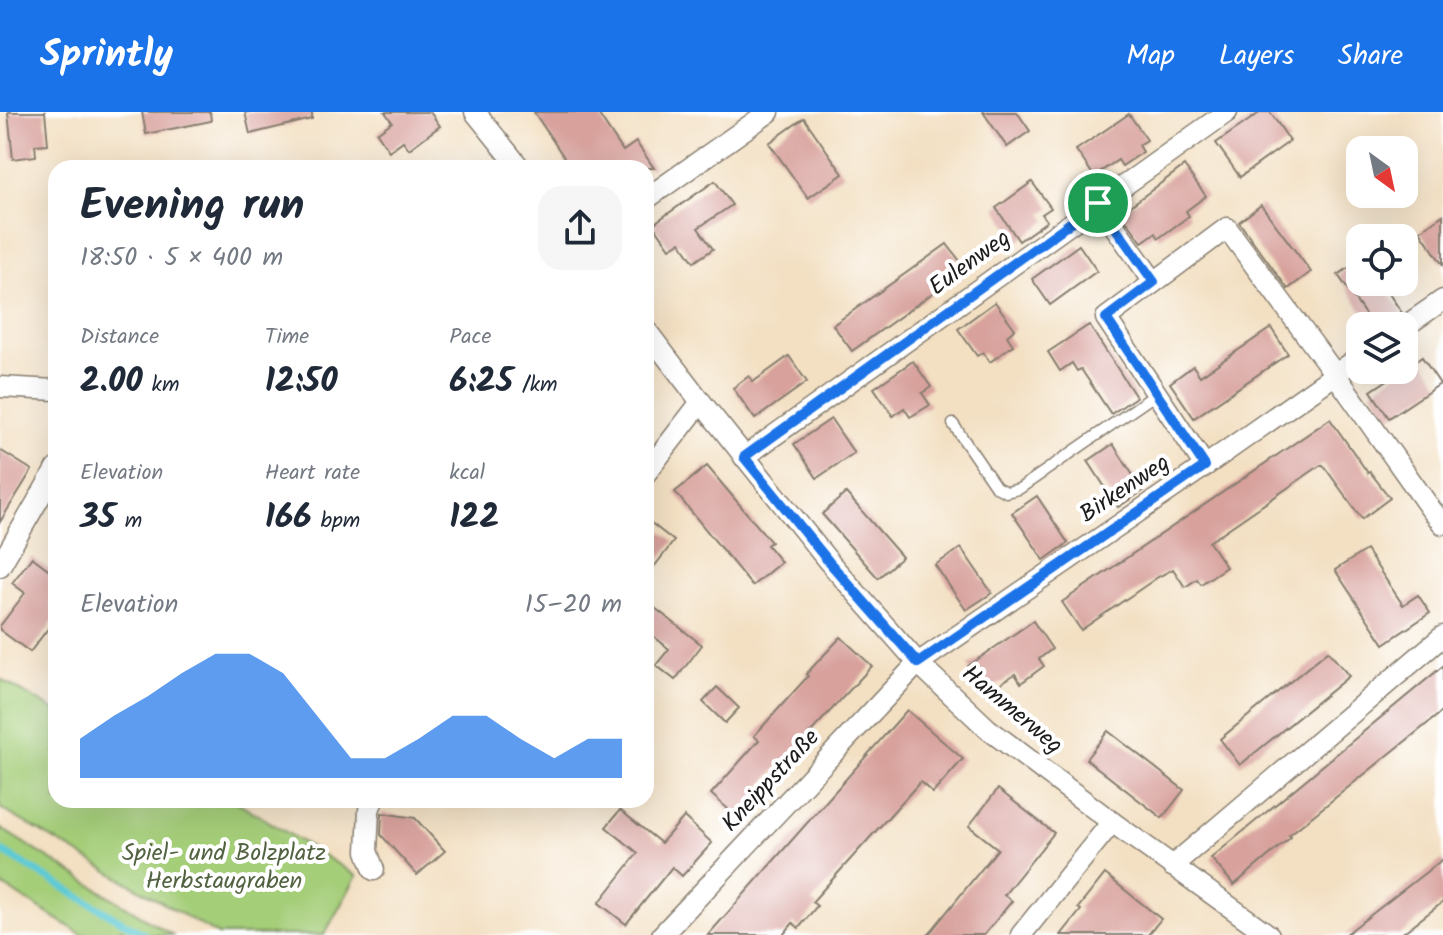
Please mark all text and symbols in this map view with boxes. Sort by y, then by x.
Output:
text: Sprintly [40,26,173,86]
text: Map [1126,34,1175,79]
text: Layers [1219,34,1294,79]
text: Share [1338,34,1403,79]
north arrow [1346,136,1418,208]
map controls [1346,136,1418,384]
pin [1064,169,1132,237]
text: Evening run [80,172,304,242]
icon: arrive [1076,181,1120,225]
button: share [538,186,622,270]
street label: Eulenweg [921,220,1019,306]
button: locate [1346,224,1418,296]
text: 18:50 · 5 × 400 m [80,237,283,279]
button: layers [1346,312,1418,384]
text: Distance [80,320,159,355]
text: Time [265,320,309,355]
text: Pace [449,320,491,355]
text: 2.00 [80,355,143,409]
text: 12:50 [265,355,338,409]
text: 6:25 [449,355,513,409]
text: km [143,368,179,403]
text: /km [513,368,558,403]
street label: Birkenweg [1072,444,1178,534]
text: Elevation [80,456,163,491]
text: Heart rate [265,456,360,491]
text: kcal [449,456,485,491]
text: 35 [80,491,116,545]
text: 166 [265,491,312,545]
text: 122 [449,491,499,545]
text: m [116,504,142,539]
text: bpm [312,504,360,539]
text: Elevation [80,584,178,626]
text: 15–20 m [525,584,622,626]
street label: Hammerweg [952,656,1072,764]
street label: Kneippstraße [712,720,830,842]
park label: Spiel- und Bolzplatz Herbstaugraben [122,834,326,901]

